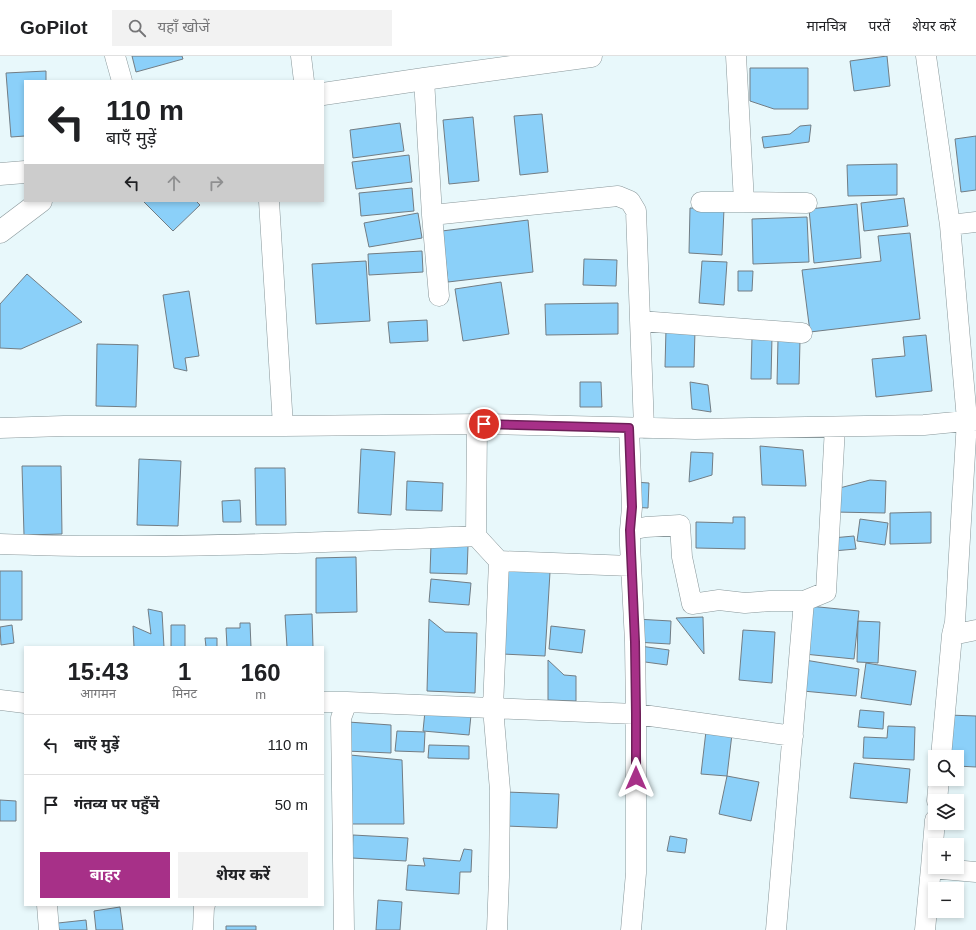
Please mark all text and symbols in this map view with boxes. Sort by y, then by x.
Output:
search box [112,10,392,46]
text: GoPilot [20,17,88,38]
icon: search [126,17,148,39]
text: यहाँ खोजें [158,18,210,35]
text: मानचित्र [807,18,847,34]
text: परतें [869,18,890,34]
text: शेयर करें [912,18,956,34]
text: 110 m [106,95,184,126]
icon: left [40,96,92,148]
text: बाएँ मुड़ें [106,128,156,148]
icon: left [121,172,143,194]
icon: ahead [163,172,185,194]
icon: right [205,172,227,194]
pin [467,407,501,441]
icon: arrive [473,413,495,435]
text: 15:43 [67,658,129,685]
text: 1 [178,658,191,685]
text: 160 [241,659,281,686]
text: आगमन [80,686,116,701]
text: मिनट [172,686,197,701]
text: m [255,687,266,702]
icon: left [40,734,62,756]
text: बाएँ मुड़ें [74,735,119,752]
text: 110 m [267,736,308,753]
map controls [928,750,964,918]
button: search [928,750,964,786]
position arrow [615,757,657,799]
icon: arrive [40,794,62,816]
button: layers [928,794,964,830]
text: गंतव्य पर पहुँचे [74,795,159,812]
text: 50 m [275,796,308,813]
button: + [928,838,964,874]
button: बाहर [40,852,170,898]
button: शेयर करें [178,852,308,898]
button: − [928,882,964,918]

